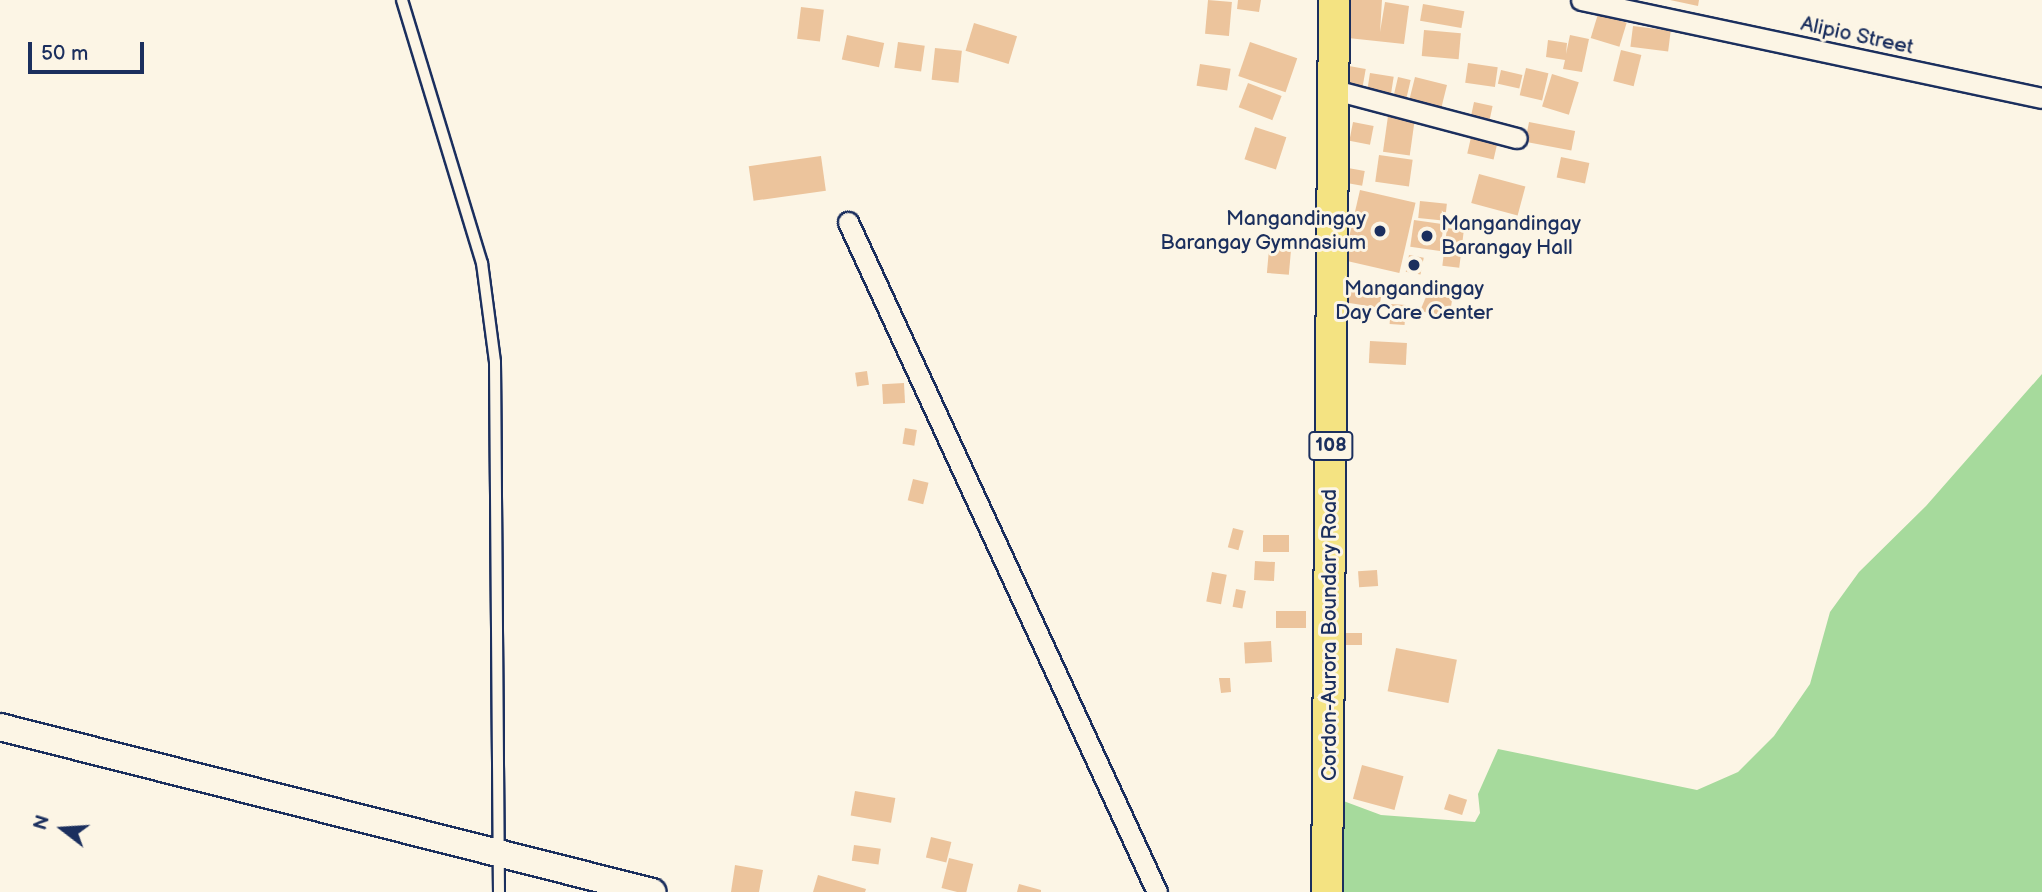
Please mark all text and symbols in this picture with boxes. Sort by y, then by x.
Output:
street label: Alipio Street [1798,12,1916,60]
scale bar [32,28,147,72]
text: 50 m [41,41,88,66]
place label: Mangandingay Barangay Gymnasium [1159,206,1366,256]
place label: Mangandingay Barangay Hall [1441,211,1581,261]
marker: Mangandingay Barangay Gymnasium [1372,223,1388,239]
marker: Mangandingay Barangay Hall [1419,228,1435,244]
marker: Mangandingay Day Care Center [1406,257,1422,273]
place label: Mangandingay Day Care Center [1334,276,1494,326]
road number: 108 [1308,430,1354,462]
street label: Cordon-Aurora Boundary Road [1317,488,1343,782]
north arrow [28,794,98,864]
text: N [29,813,56,833]

